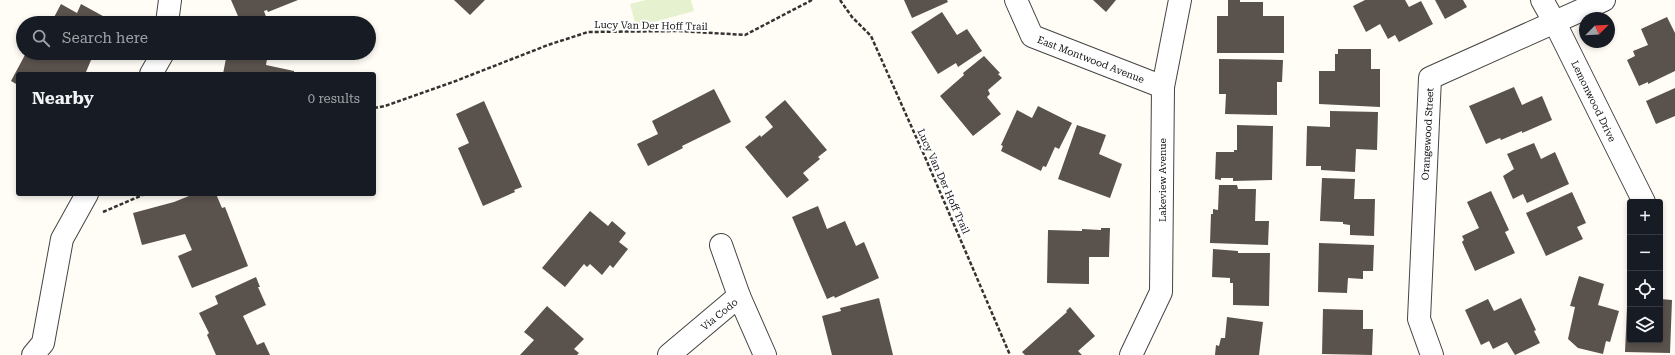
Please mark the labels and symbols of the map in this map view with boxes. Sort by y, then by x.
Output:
north arrow [1579,12,1615,48]
street label: Lucy Van Der Hoff Trail [594,19,708,32]
street label: East Montwood Avenue [1036,34,1146,85]
street label: Lemonwood Drive [1569,59,1618,144]
street label: Orangewood Street [1420,87,1435,181]
street label: Lucy Van Der Hoff Trail [915,127,972,235]
street label: Lakeview Avenue [1157,137,1168,222]
street label: Via Codo [699,296,740,333]

